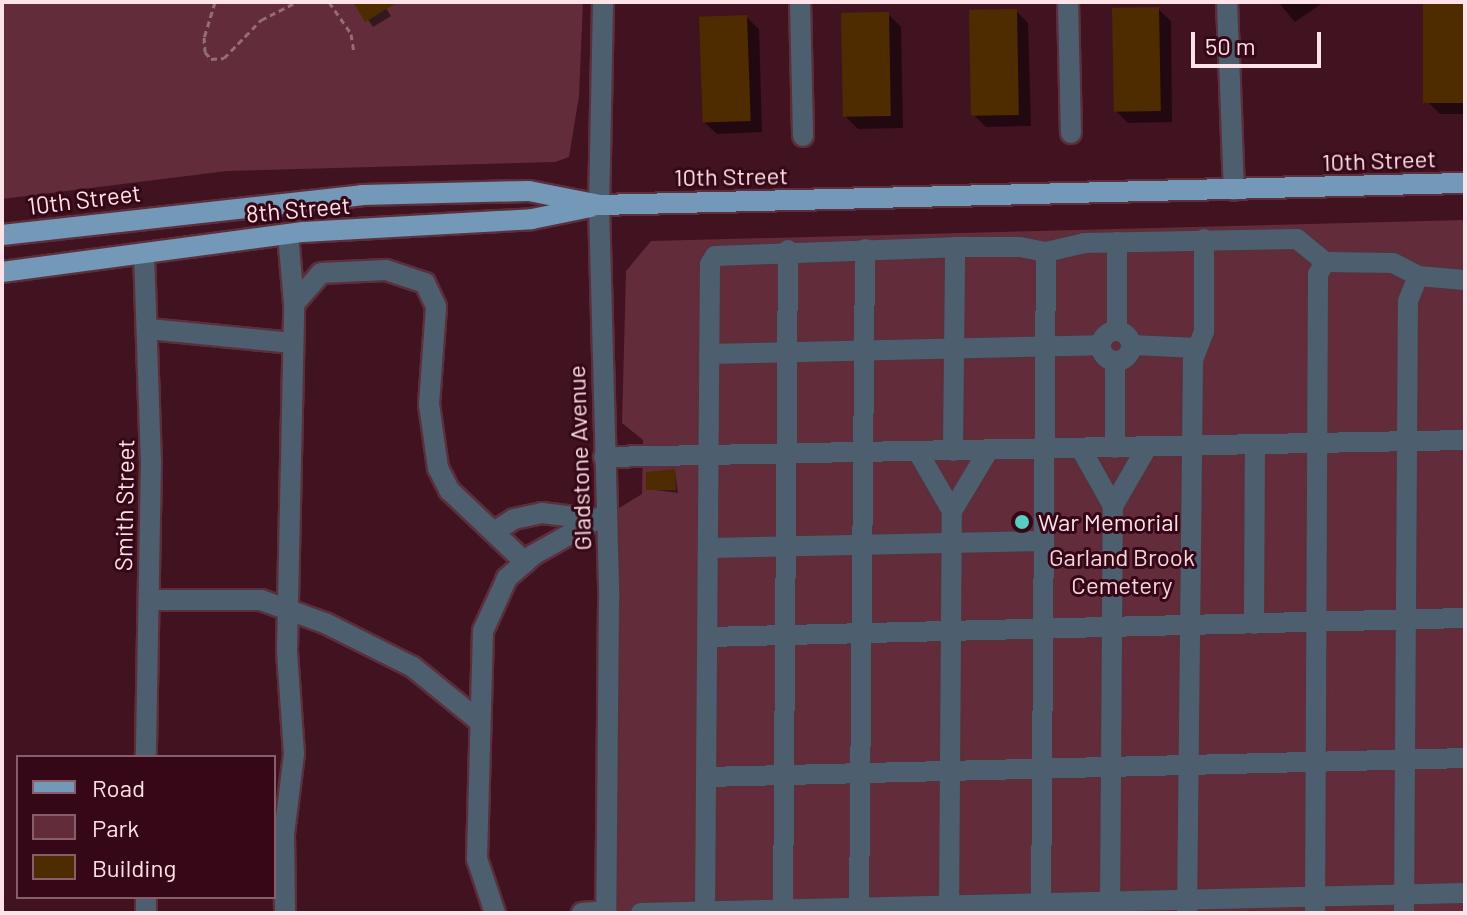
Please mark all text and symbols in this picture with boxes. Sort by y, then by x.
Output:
scale bar [1195,16,1325,66]
text: 50 m [1205,31,1256,60]
street label: 10th Street [1322,144,1436,176]
street label: 10th Street [674,161,788,191]
street label: 10th Street [26,178,142,220]
street label: 8th Street [245,190,351,228]
street label: Gladstone Avenue [561,365,597,551]
street label: Smith Street [108,439,140,571]
place label: War Memorial [1038,508,1179,536]
marker: War Memorial [1013,513,1031,531]
park label: Garland Brook Cemetery [1049,543,1195,599]
legend [16,755,276,899]
text: Road [92,773,145,802]
text: Park [92,813,139,842]
text: Building [92,853,176,882]

